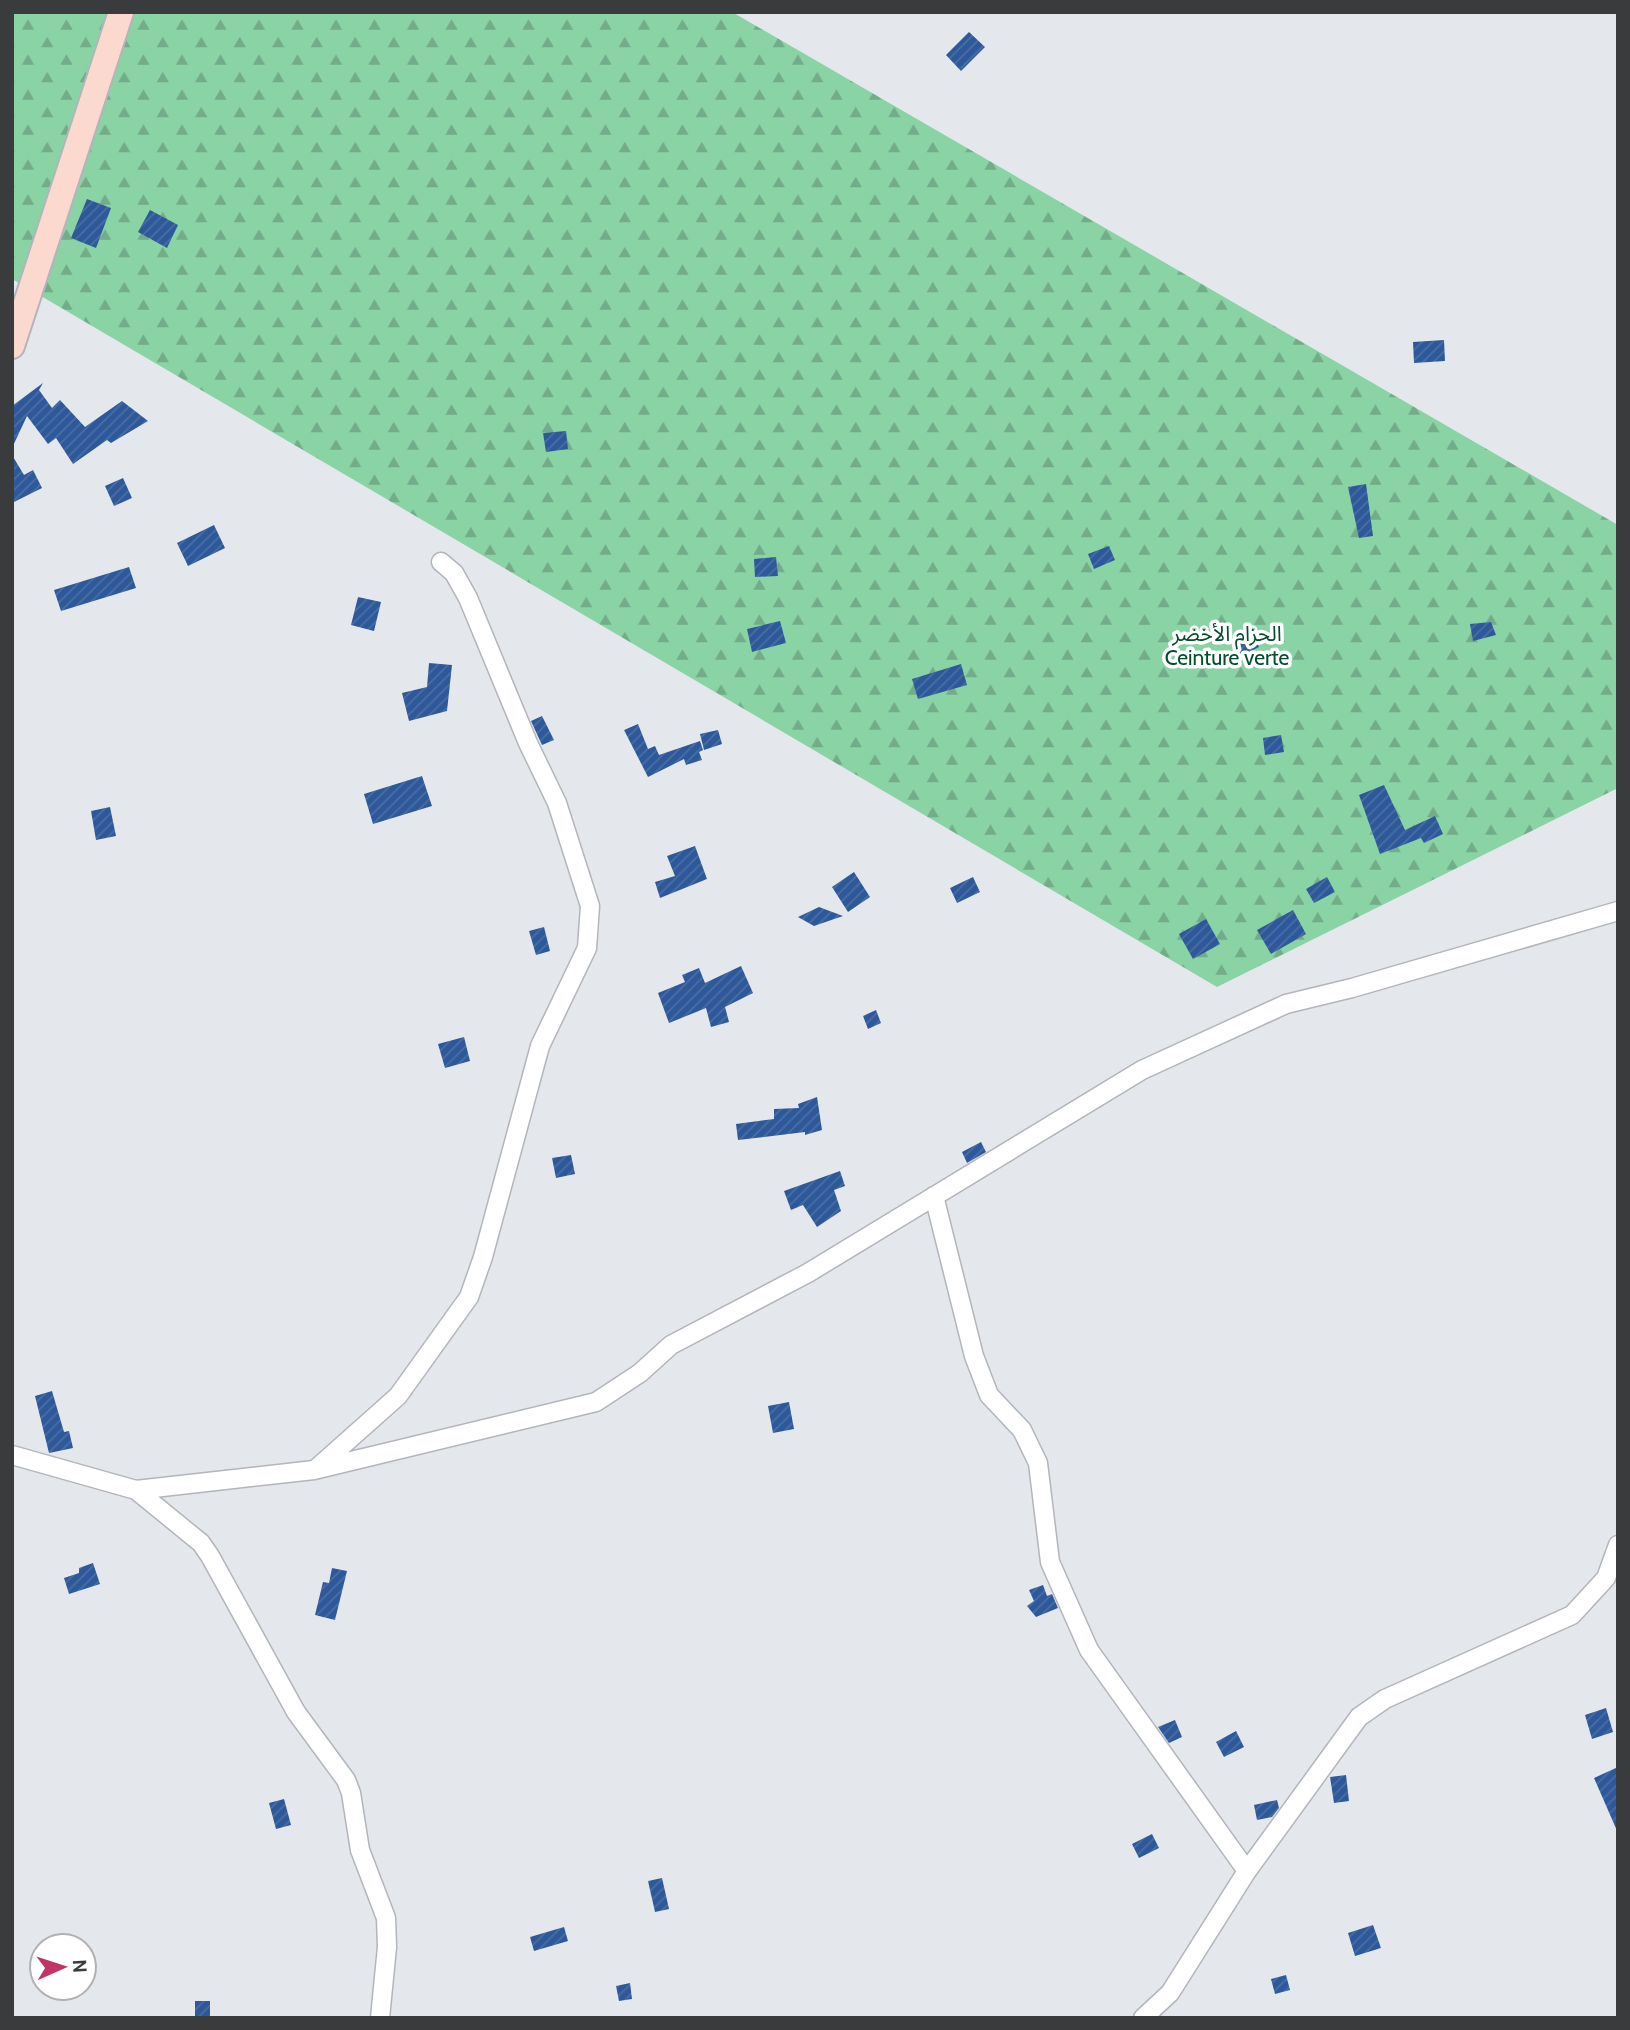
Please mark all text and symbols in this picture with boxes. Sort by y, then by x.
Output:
park label: الحزام الأخضر Ceinture verte [1165,621,1290,670]
north arrow [28,1932,98,2002]
text: N [68,1959,91,1973]

